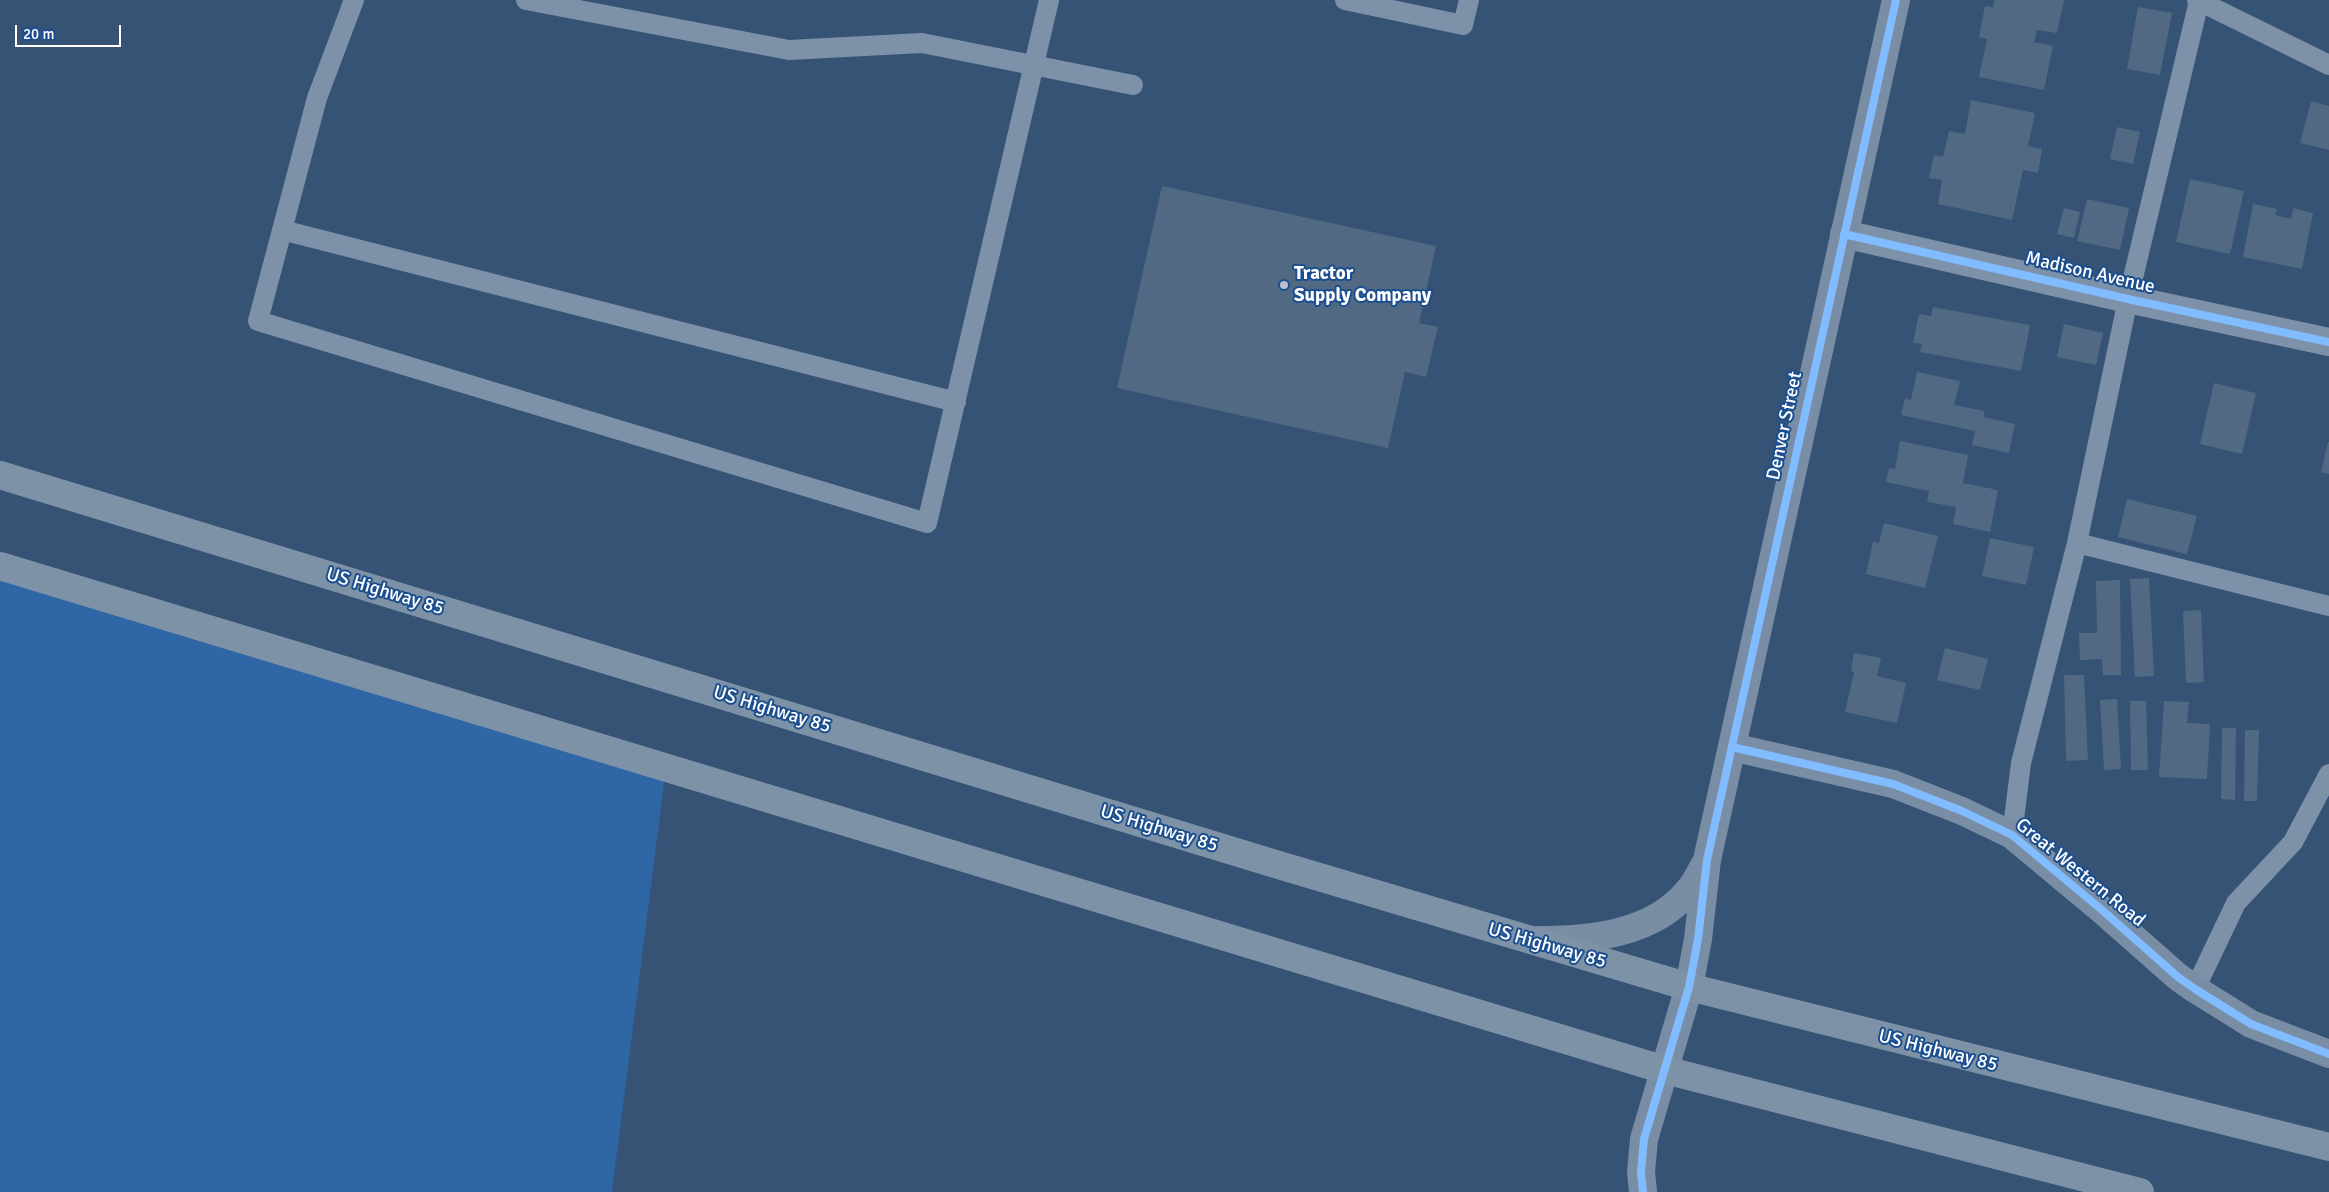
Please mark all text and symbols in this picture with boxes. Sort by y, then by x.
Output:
scale bar [18,15,124,47]
text: 20 m [23,25,54,43]
street label: Madison Avenue [2023,247,2157,299]
place label: Tractor Supply Company [1294,263,1431,307]
marker: Tractor Supply Company [1278,279,1290,291]
street label: Denver Street [1762,370,1808,482]
street label: US Highway 85 [323,563,447,621]
street label: US Highway 85 [710,681,834,739]
street label: US Highway 85 [1097,800,1221,858]
street label: Great Western Road [2011,814,2149,932]
street label: US Highway 85 [1485,918,1609,974]
street label: US Highway 85 [1876,1025,2000,1077]

